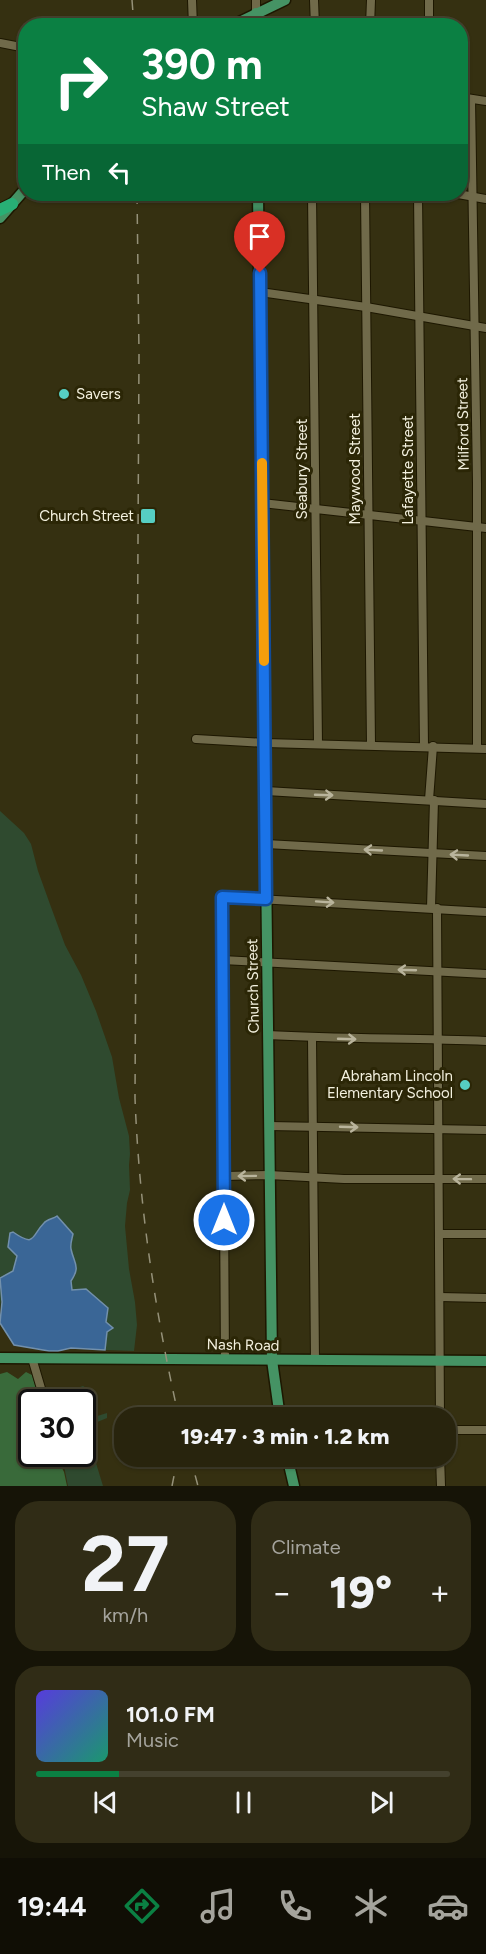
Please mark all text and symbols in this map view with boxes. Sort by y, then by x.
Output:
text: 390 m [141,39,263,90]
icon: right [42,42,120,120]
text: Shaw Street [141,90,290,123]
icon: left [103,156,136,189]
text: Then [42,159,91,186]
pin [234,211,285,273]
icon: arrive [243,220,276,253]
street label: Milford Street [453,377,473,471]
place label: Savers [76,385,121,403]
marker: Savers [57,387,71,401]
street label: Maywood Street [346,413,364,525]
street label: Lafayette Street [399,415,417,525]
street label: Seabury Street [293,418,311,519]
place label: Church Street [39,507,134,525]
marker: Church Street [139,507,157,525]
one-way arrow [314,789,334,800]
one-way arrow [364,844,384,855]
one-way arrow [449,849,469,860]
one-way arrow [314,897,334,908]
street label: Church Street [243,938,263,1034]
one-way arrow [397,965,417,976]
one-way arrow [337,1033,357,1044]
place label: Abraham Lincoln Elementary School [327,1067,453,1102]
marker: Abraham Lincoln Elementary School [458,1078,472,1092]
one-way arrow [338,1122,358,1133]
one-way arrow [237,1170,257,1182]
one-way arrow [453,1173,473,1184]
position arrow [192,1188,256,1252]
street label: Nash Road [206,1335,280,1355]
speed limit sign: 30 [18,1389,96,1467]
text: 19:47 · 3 min · 1.2 km [181,1423,389,1450]
text: 27 [81,1517,170,1611]
text: Climate [272,1535,341,1559]
text: 19° [329,1565,392,1619]
text: − [272,1573,292,1612]
text: + [429,1573,450,1612]
text: km/h [102,1603,148,1627]
text: 101.0 FM [126,1701,215,1728]
text: Music [126,1728,179,1752]
icon: previous [89,1786,122,1819]
icon: pause [227,1786,260,1819]
icon: next [365,1786,398,1819]
icon: directions [121,1885,163,1927]
icon: music [197,1885,239,1927]
icon: phone [274,1885,316,1927]
icon: climate [350,1885,392,1927]
icon: car [427,1885,469,1927]
text: 19:44 [17,1890,87,1923]

